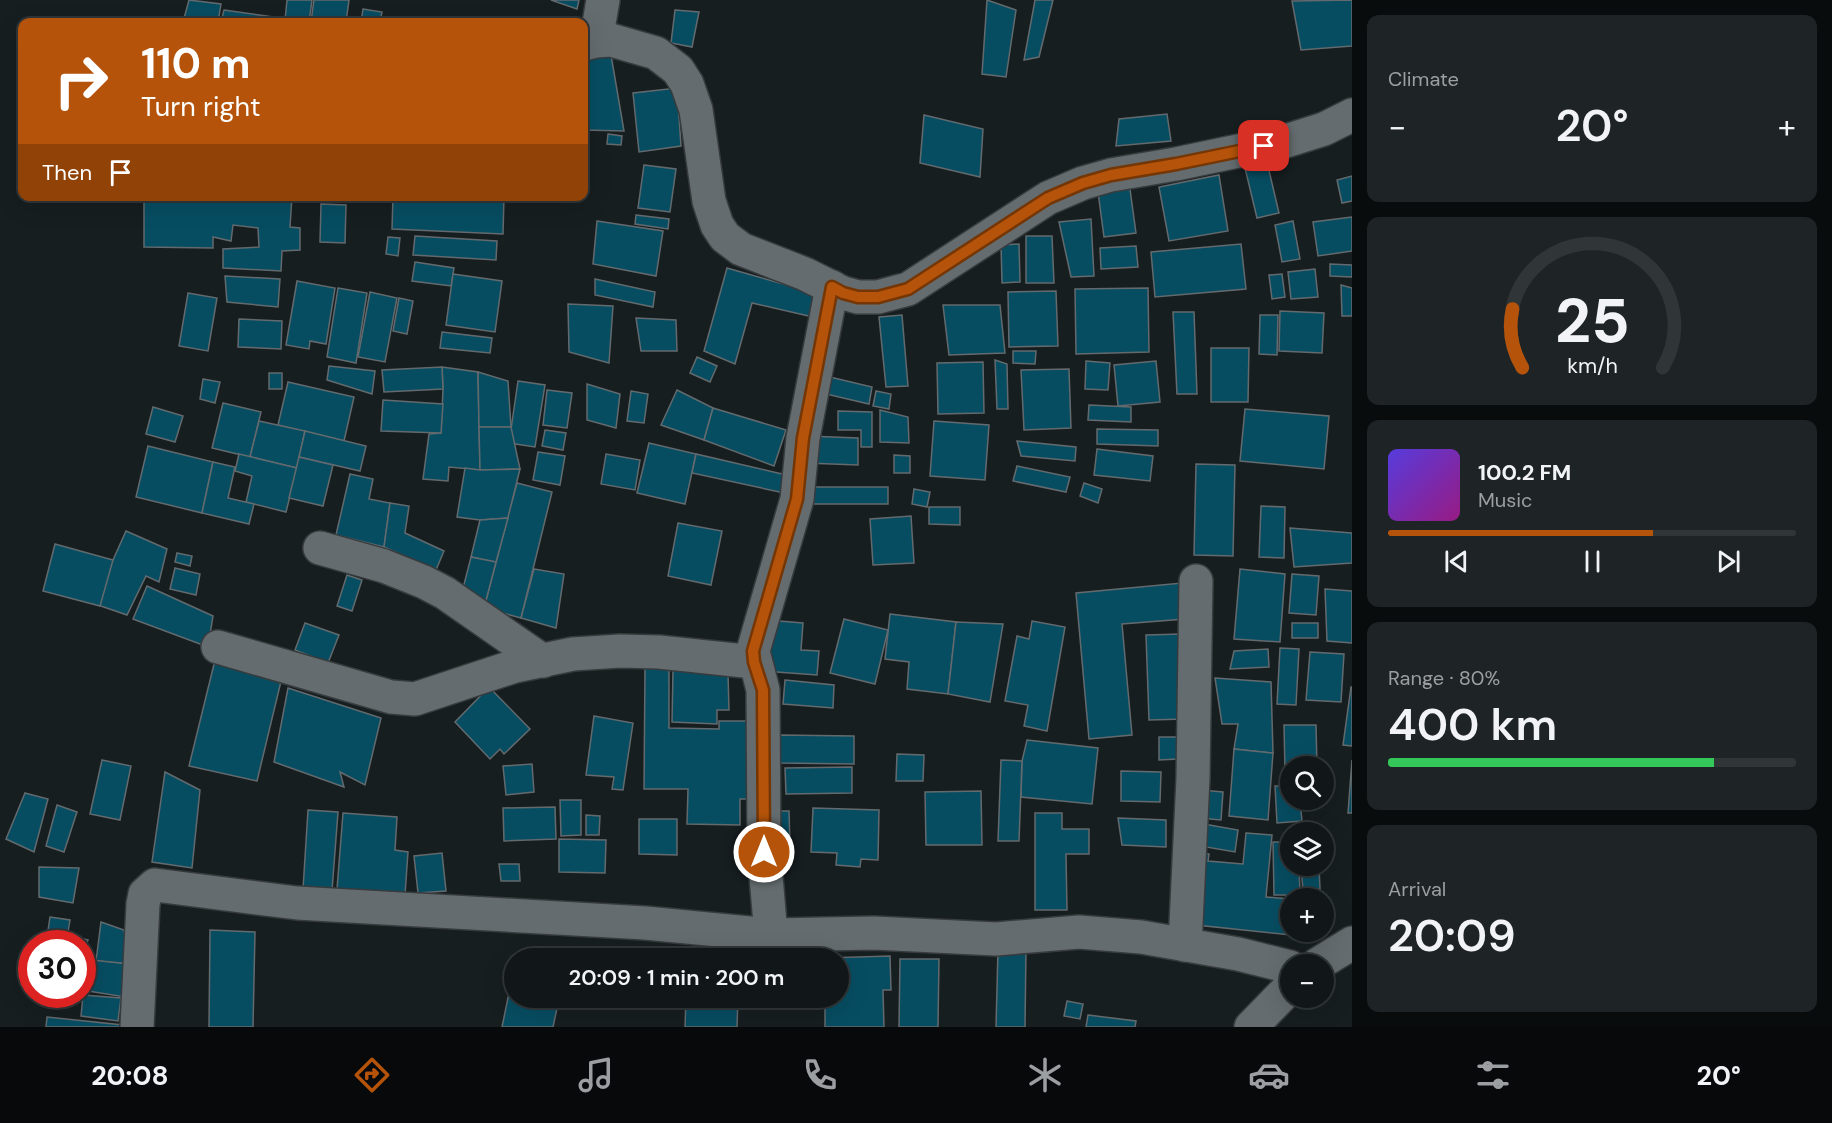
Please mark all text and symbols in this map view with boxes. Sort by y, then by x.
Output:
text: 110 m [141,36,251,91]
icon: right [42,42,120,120]
text: Climate [1388,66,1459,92]
text: Turn right [141,89,261,124]
text: 20° [1555,96,1629,155]
text: − [1388,105,1406,148]
text: + [1778,105,1796,148]
pin [1238,120,1289,171]
icon: arrive [1247,129,1280,162]
icon: arrive [104,156,137,189]
text: Then [42,158,92,187]
text: 25 [1555,280,1629,361]
text: km/h [1567,353,1617,381]
text: 100.2 FM [1478,458,1571,487]
text: Music [1478,487,1533,513]
icon: previous [1440,545,1473,578]
icon: pause [1576,545,1609,578]
icon: next [1712,545,1745,578]
text: Range · 80% [1388,665,1500,691]
text: 400 km [1388,695,1557,754]
map controls [1280,756,1334,1008]
button: search [1280,756,1334,810]
position arrow [732,820,796,884]
button: layers [1280,822,1334,876]
text: Arrival [1388,876,1446,902]
button: + [1280,888,1334,942]
text: 20:09 [1388,906,1516,965]
speed limit sign: 30 [18,930,96,1008]
button: − [1280,954,1334,1008]
text: 20:09 · 1 min · 200 m [569,963,784,992]
icon: directions [351,1054,393,1096]
icon: music [575,1054,617,1096]
icon: phone [799,1054,841,1096]
icon: climate [1024,1054,1066,1096]
icon: car [1248,1054,1290,1096]
icon: filters [1472,1054,1514,1096]
text: 20:08 [91,1058,169,1093]
text: 20° [1697,1058,1741,1093]

